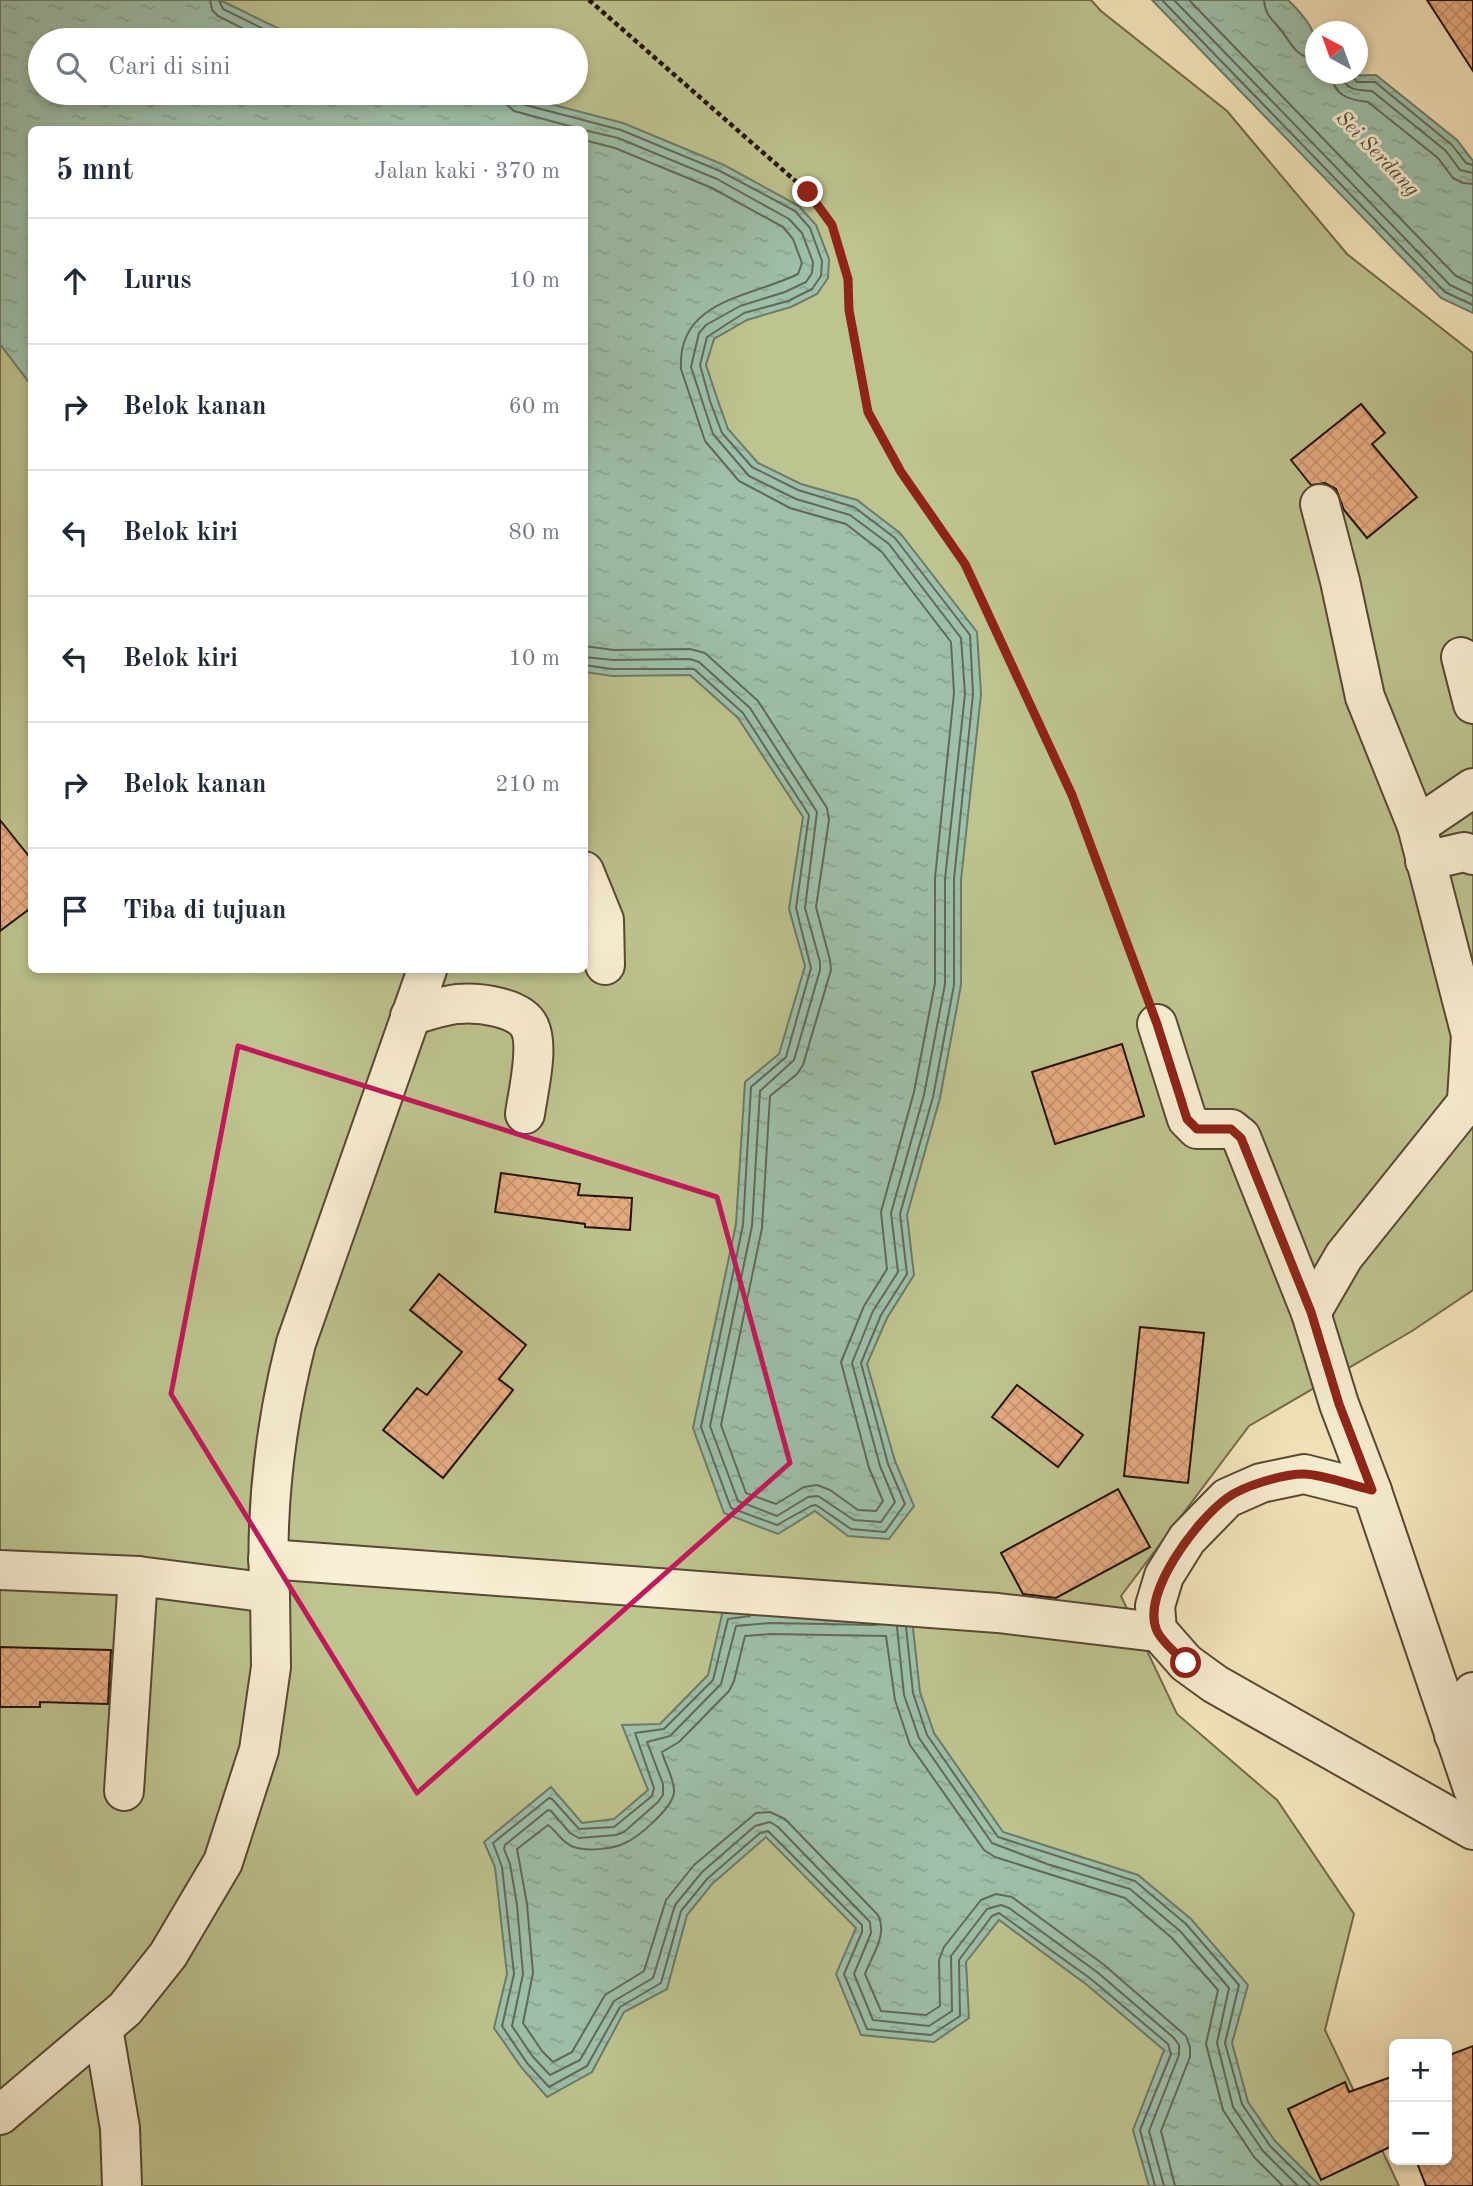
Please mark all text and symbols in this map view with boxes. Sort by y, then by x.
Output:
north arrow [1305,21,1368,84]
search box [28,28,588,105]
icon: search [52,48,90,86]
text: Cari di sini [108,54,230,80]
water label: Sei Serdang [1331,107,1423,201]
text: 5 mnt [56,156,133,186]
text: Jalan kaki · 370 m [374,160,560,183]
route end [792,176,823,207]
icon: ahead [56,262,94,300]
text: Lurus [123,268,191,294]
text: 10 m [509,269,560,292]
icon: right [56,388,94,426]
text: Belok kanan [123,394,267,420]
text: 60 m [509,395,560,418]
icon: left [56,514,94,552]
text: Belok kiri [123,520,238,546]
text: 80 m [509,521,560,544]
icon: left [56,640,94,678]
text: Belok kiri [123,646,238,672]
text: 10 m [509,647,560,670]
icon: right [56,766,94,804]
text: Belok kanan [123,772,267,798]
text: 210 m [495,773,560,796]
icon: arrive [56,892,94,930]
text: Tiba di tujuan [123,898,287,924]
route start [1170,1647,1201,1678]
map controls [1389,2039,1452,2165]
button: + [1389,2039,1452,2102]
button: − [1389,2102,1452,2165]

